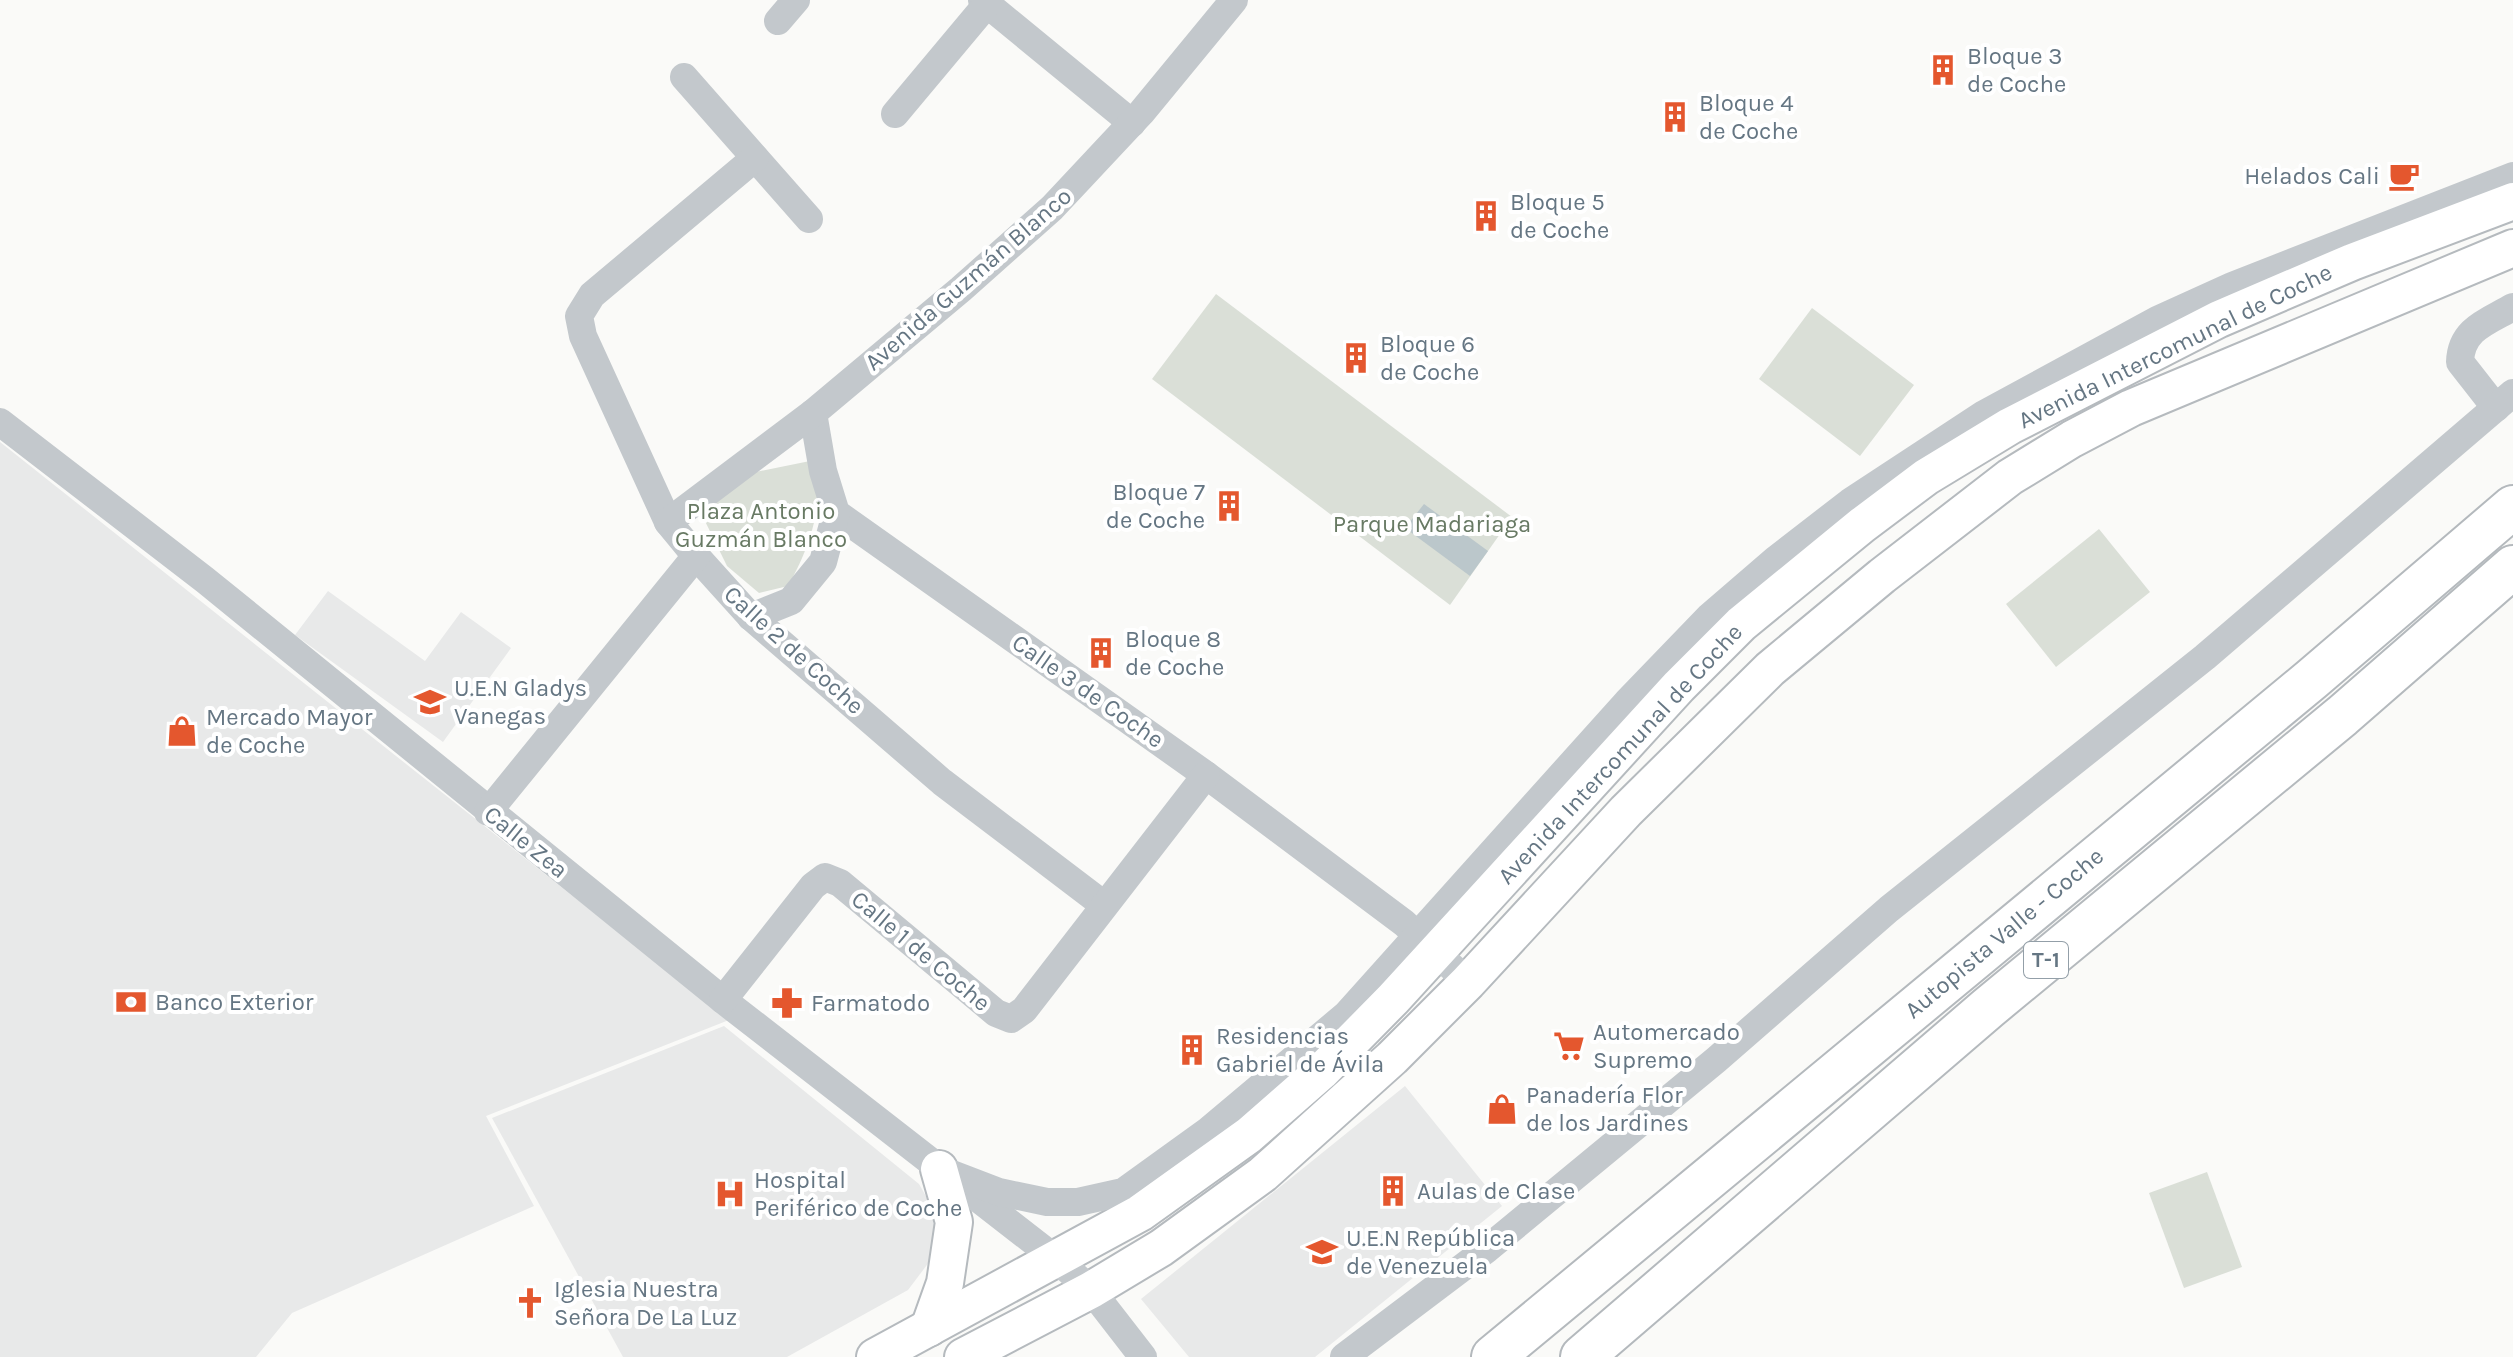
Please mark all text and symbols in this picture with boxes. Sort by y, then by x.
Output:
place label: Bloque 3 de Coche [1967,42,2066,98]
building icon: Bloque 3 de Coche [1926,53,1960,87]
place label: Bloque 4 de Coche [1699,89,1798,145]
building icon: Bloque 4 de Coche [1658,100,1692,134]
cafe icon: Helados Cali [2387,159,2421,193]
place label: Helados Cali [2244,162,2380,190]
street label: Avenida Guzmán Blanco [859,182,1077,376]
place label: Bloque 5 de Coche [1510,188,1609,244]
building icon: Bloque 5 de Coche [1469,199,1503,233]
street label: Avenida Intercomunal de Coche [2014,258,2336,434]
place label: Bloque 6 de Coche [1380,330,1479,386]
building icon: Bloque 6 de Coche [1339,341,1373,375]
place label: Bloque 7 de Coche [1106,478,1205,534]
building icon: Bloque 7 de Coche [1212,489,1246,523]
park label: Plaza Antonio Guzmán Blanco [675,497,847,553]
park label: Parque Madariaga [1333,510,1531,538]
street label: Calle 2 de Coche [718,580,870,720]
street label: Avenida Intercomunal de Coche [1492,618,1748,890]
place label: Bloque 8 de Coche [1125,625,1224,681]
street label: Calle 3 de Coche [1007,628,1169,754]
building icon: Bloque 8 de Coche [1084,636,1118,670]
place label: U.E.N Gladys Vanegas [454,674,587,730]
school or university icon: U.E.N Gladys Vanegas [413,685,447,719]
place label: Mercado Mayor de Coche [206,703,373,759]
shop icon: Mercado Mayor de Coche [165,714,199,748]
street label: Calle Zea [479,800,573,884]
street label: Autopista Valle - Coche [1899,842,2109,1024]
street label: Calle 1 de Coche [846,885,996,1017]
road number: T-1 [2024,942,2068,978]
bank icon: Banco Exterior [114,985,148,1019]
pharmacy icon: Farmatodo [770,986,804,1020]
place label: Banco Exterior [155,988,314,1016]
place label: Farmatodo [811,989,930,1017]
place label: Automercado Supremo [1593,1018,1740,1074]
place label: Residencias Gabriel de Ávila [1216,1022,1384,1078]
supermarket icon: Automercado Supremo [1552,1029,1586,1063]
building icon: Residencias Gabriel de Ávila [1175,1033,1209,1067]
place label: Panadería Flor de los Jardines [1526,1081,1689,1137]
shop icon: Panadería Flor de los Jardines [1485,1092,1519,1126]
place label: Hospital Periférico de Coche [754,1166,962,1222]
building icon: Aulas de Clase [1376,1174,1410,1208]
hospital icon: Hospital Periférico de Coche [713,1177,747,1211]
place label: Aulas de Clase [1417,1177,1575,1205]
place label: U.E.N República de Venezuela [1346,1224,1515,1280]
school or university icon: U.E.N República de Venezuela [1305,1235,1339,1269]
place label: Iglesia Nuestra Señora De La Luz [554,1275,737,1331]
church icon: Iglesia Nuestra Señora De La Luz [513,1286,547,1320]

